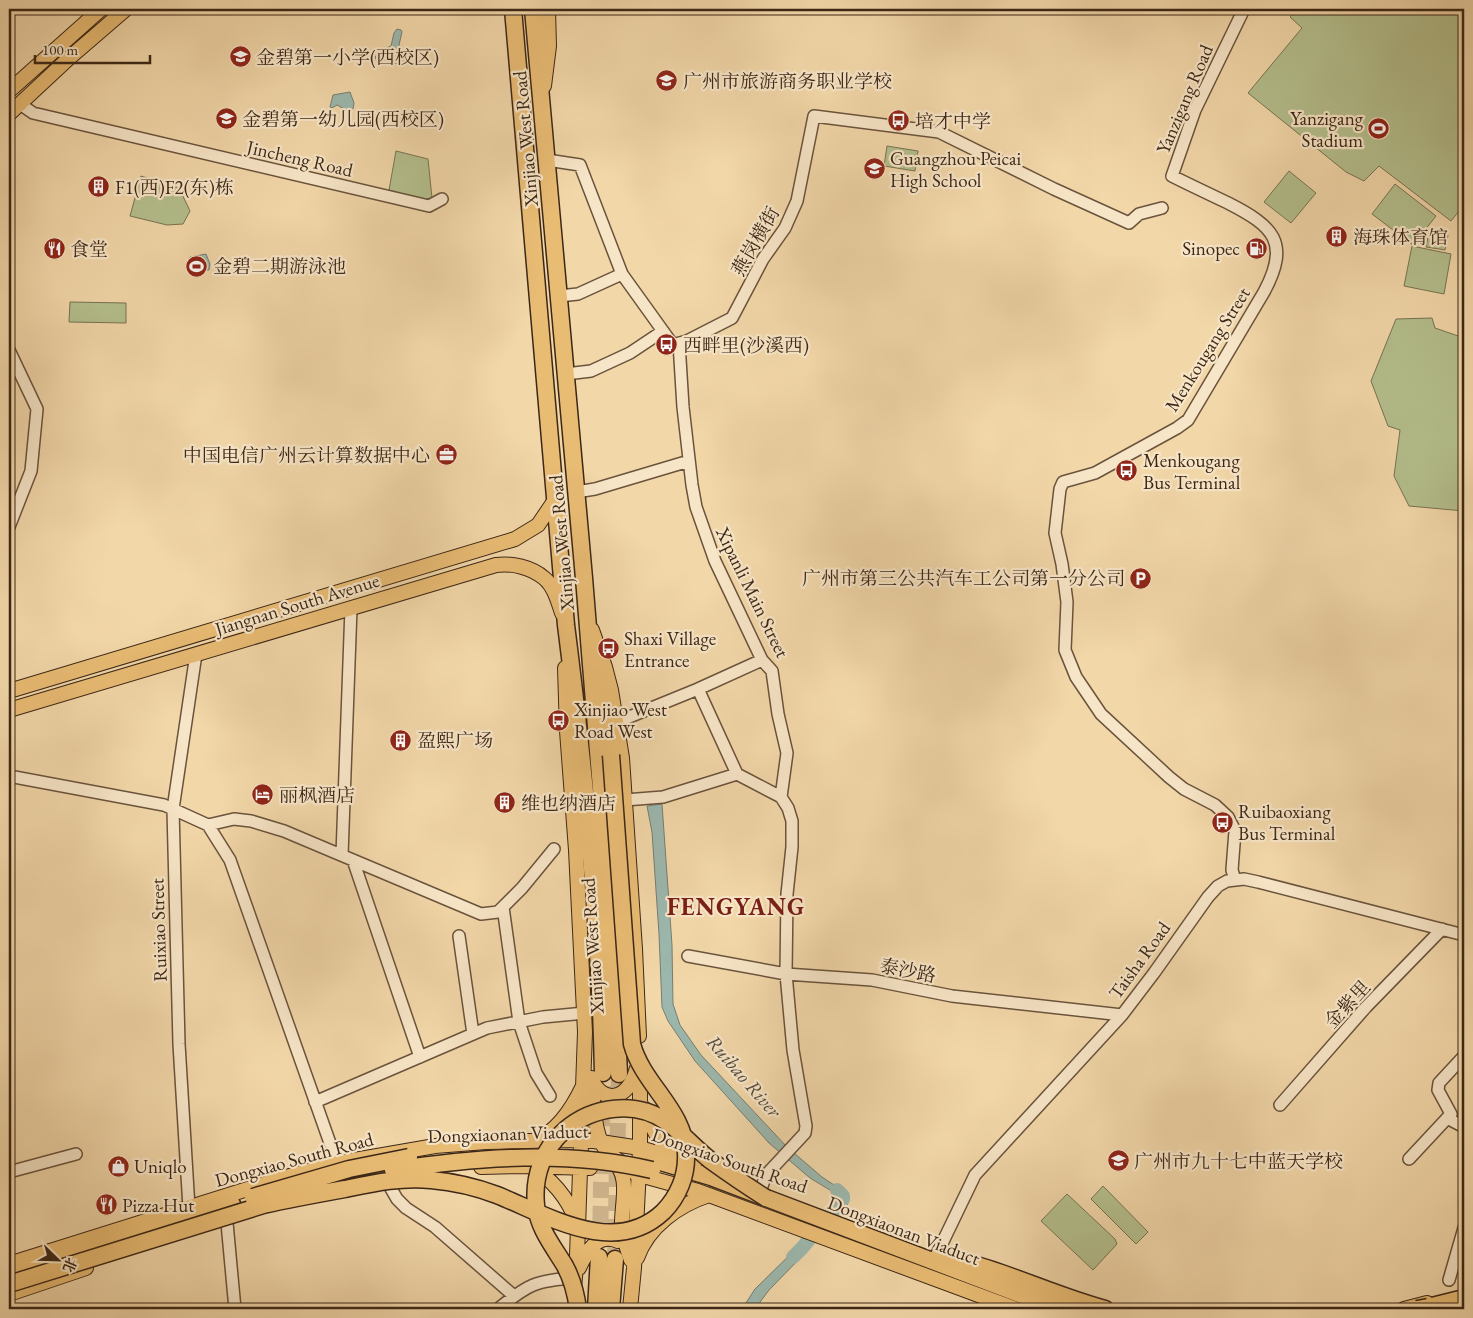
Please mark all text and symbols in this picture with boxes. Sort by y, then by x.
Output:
scale bar [35,32,150,64]
text: 100 m [42,40,79,59]
street label: Yanzigang Road [1150,40,1219,158]
school or university icon: 金碧第一小学(西校区) [228,45,252,69]
place label: 金碧第一小学(西校区) [256,45,439,70]
school or university icon: 广州市旅游商务职业学校 [655,69,679,93]
place label: 广州市旅游商务职业学校 [683,69,892,94]
street label: Xinjiao West Road [507,70,544,209]
place label: Yanzigang Stadium [1290,106,1364,153]
school or university icon: 金碧第一幼儿园(西校区) [214,107,238,131]
place label: 金碧第一幼儿园(西校区) [242,107,444,132]
bus stop icon: 培才中学 [887,109,911,133]
place label: 培才中学 [915,109,991,134]
sports icon: Yanzigang Stadium [1367,117,1391,141]
street label: Jincheng Road [243,134,356,183]
place label: Guangzhou Peicai High School [890,146,1022,193]
school or university icon: Guangzhou Peicai High School [862,157,886,181]
building icon: F1(西)F2(东)栋 [87,175,111,199]
place label: F1(西)F2(东)栋 [115,175,234,200]
street label: 燕岗横街 [726,202,785,280]
building icon: 海珠体育馆 [1325,225,1349,249]
place label: 海珠体育馆 [1353,225,1448,250]
place label: Sinopec [1182,236,1240,261]
fuel station icon: Sinopec [1244,236,1268,260]
restaurant icon: 食堂 [42,237,66,261]
place label: 食堂 [70,237,108,262]
sports icon: 金碧二期游泳池 [185,254,209,278]
place label: 金碧二期游泳池 [213,254,346,279]
street label: Menkougang Street [1159,282,1256,416]
bus stop icon: 西畔里(沙溪西) [655,333,679,357]
place label: 西畔里(沙溪西) [683,333,809,358]
place label: 中国电信广州云计算数据中心 [183,443,430,468]
office icon: 中国电信广州云计算数据中心 [434,443,458,467]
place label: Menkougang Bus Terminal [1143,448,1241,495]
bus stop icon: Menkougang Bus Terminal [1115,459,1139,483]
street label: Xinjiao West Road [543,474,580,613]
street label: Xipanli Main Street [710,522,795,662]
place label: 广州市第三公共汽车工公司第一分公司 [802,566,1125,591]
parking icon: 广州市第三公共汽车工公司第一分公司 [1129,566,1153,590]
street label: Jiangnan South Avenue [210,568,382,642]
place label: Shaxi Village Entrance [624,626,716,673]
bus stop icon: Shaxi Village Entrance [596,637,620,661]
place label: Xinjiao West Road West [573,697,667,744]
bus stop icon: Xinjiao West Road West [546,708,570,732]
building icon: 盈熙广场 [389,728,413,752]
place label: 盈熙广场 [417,728,493,753]
hotel icon: 丽枫酒店 [251,783,275,807]
place label: 丽枫酒店 [279,783,355,808]
building icon: 维也纳酒店 [493,791,517,815]
place label: 维也纳酒店 [521,791,616,816]
place label: Ruibaoxiang Bus Terminal [1238,799,1336,846]
bus stop icon: Ruibaoxiang Bus Terminal [1210,810,1234,834]
street label: Xinjiao West Road [575,877,610,1016]
street label: Ruixiao Street [144,878,173,982]
district label: FENGYANG [667,891,805,922]
street label: Taisha Road [1103,916,1176,1004]
street label: 泰沙路 [878,953,938,988]
street label: 金紫里 [1319,975,1376,1034]
water label: Ruibao River [701,1029,788,1124]
street label: Dongxiaonan Viaduct [427,1118,589,1149]
street label: Dongxiao South Road [649,1122,811,1199]
street label: Dongxiao South Road [212,1126,377,1193]
school or university icon: 广州市九十七中蓝天学校 [1106,1149,1130,1173]
place label: 广州市九十七中蓝天学校 [1134,1149,1343,1174]
shop icon: Uniqlo [106,1154,130,1178]
place label: Uniqlo [134,1154,187,1179]
street label: Dongxiaonan Viaduct [824,1190,984,1271]
restaurant icon: Pizza Hut [94,1193,118,1217]
place label: Pizza Hut [122,1193,194,1218]
north arrow [32,1236,82,1286]
text: 北 [59,1255,81,1275]

